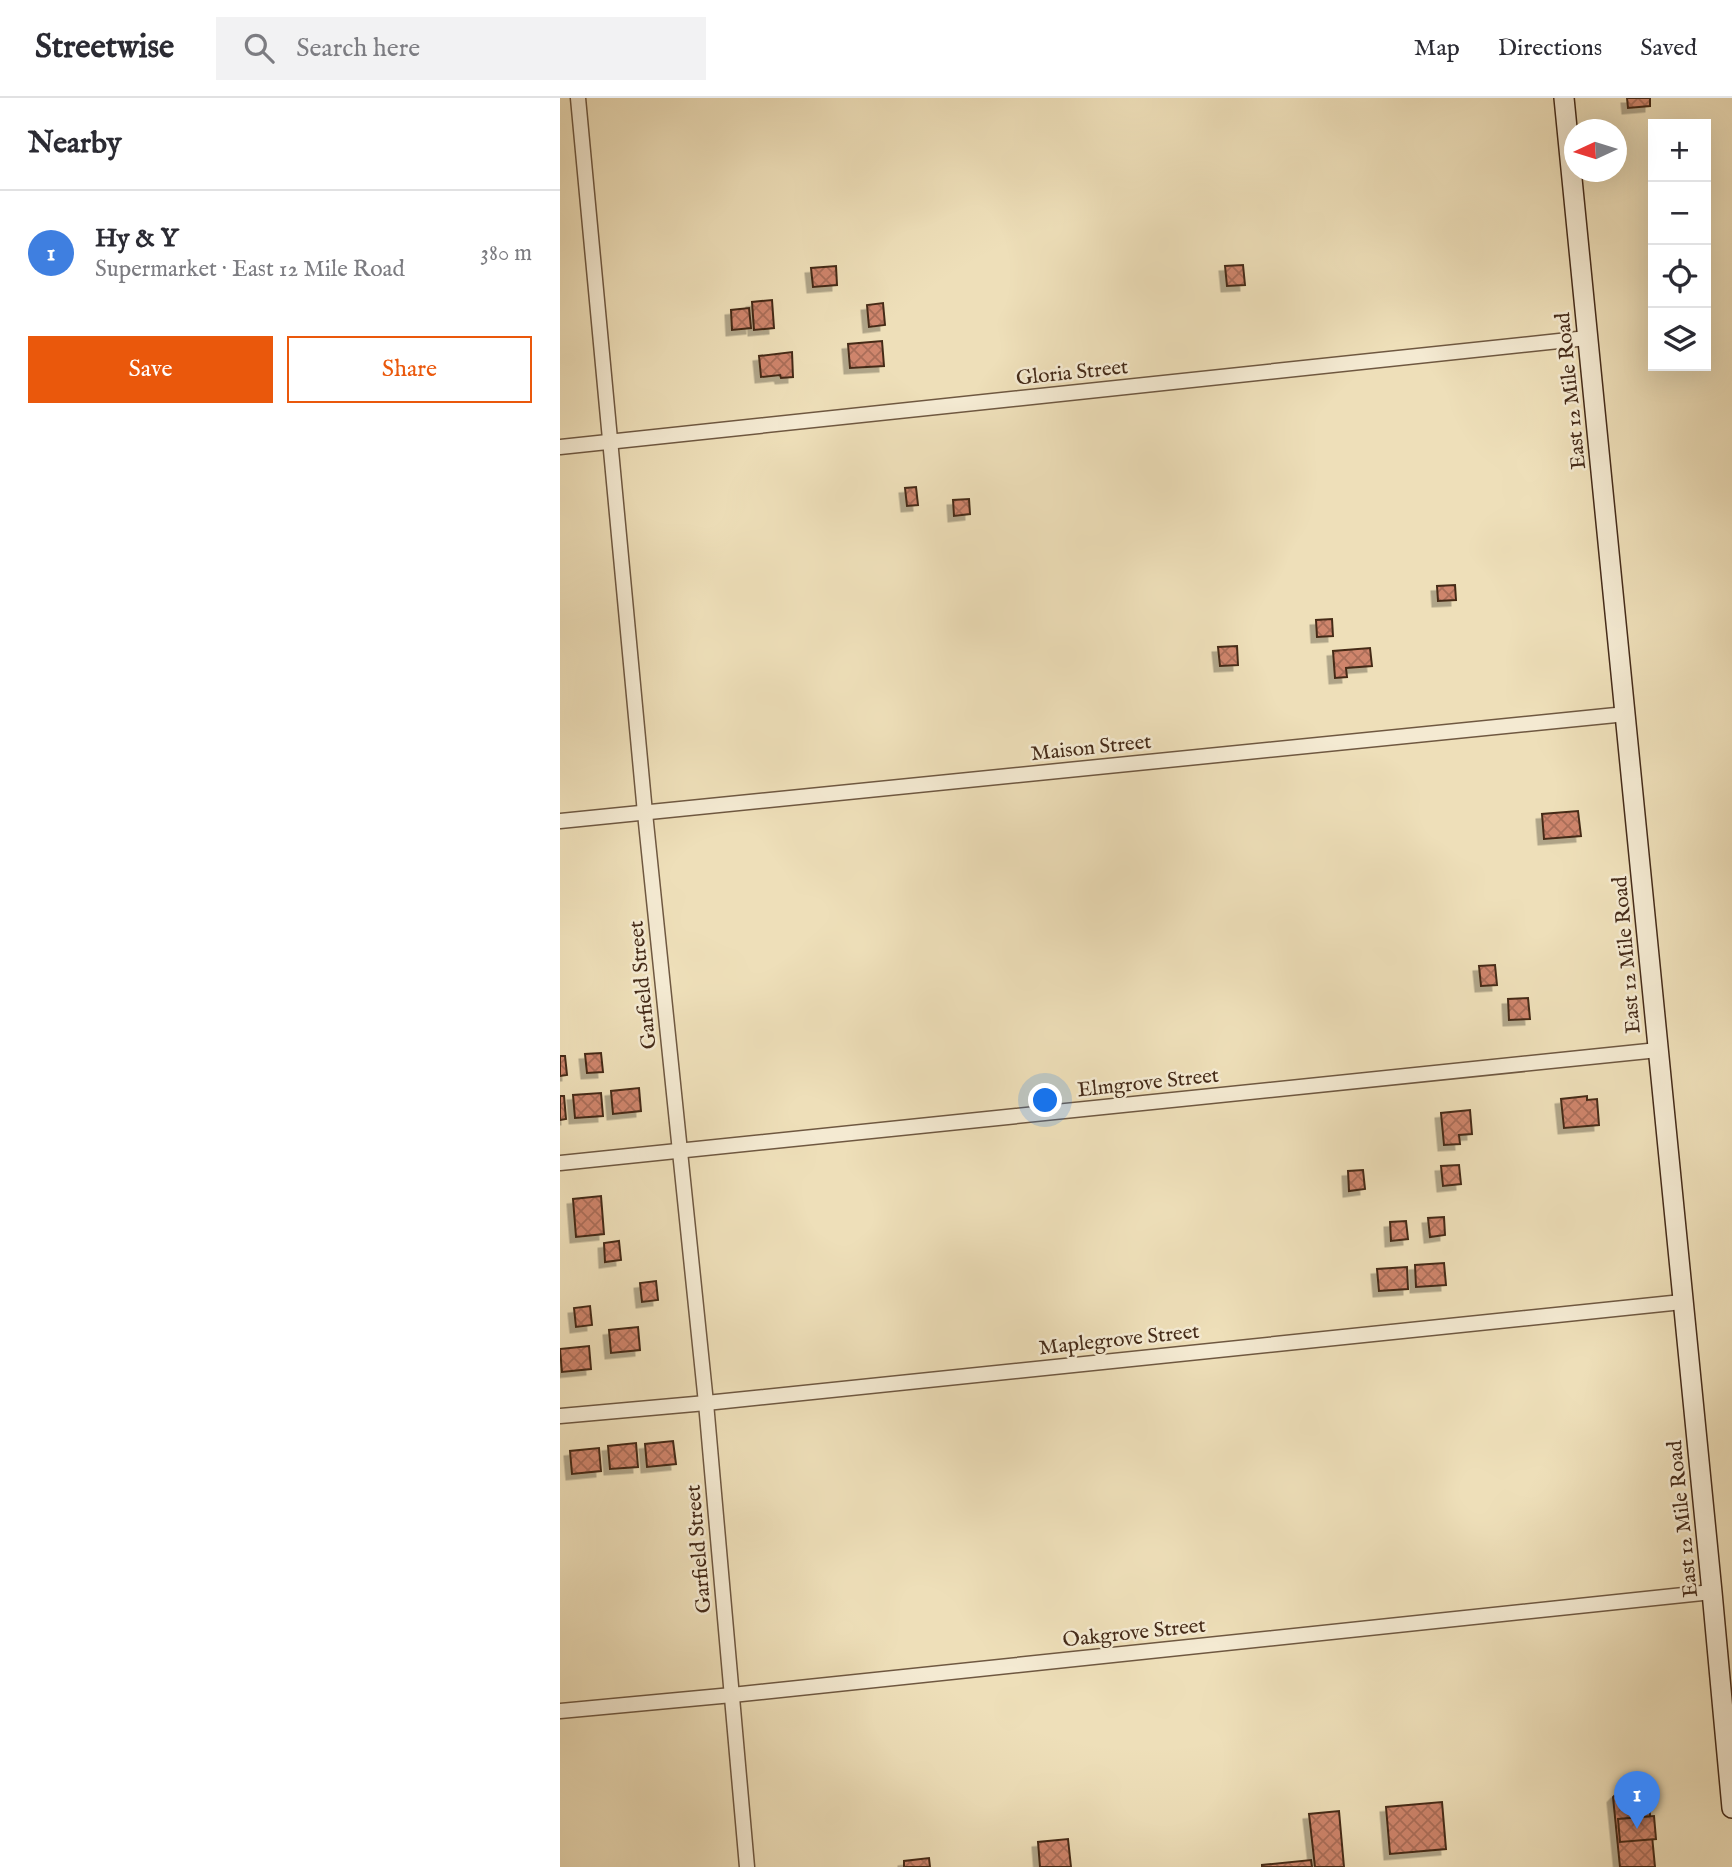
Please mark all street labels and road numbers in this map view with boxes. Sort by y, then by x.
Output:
street label: East 12 Mile Road [1550,310,1593,471]
street label: Gloria Street [1015,354,1130,393]
street label: Maison Street [1030,729,1153,768]
street label: East 12 Mile Road [1607,874,1648,1035]
street label: Garfield Street [623,919,664,1050]
street label: Elmgrove Street [1076,1063,1220,1104]
street label: Maplegrove Street [1038,1319,1201,1362]
street label: East 12 Mile Road [1662,1438,1705,1599]
street label: Garfield Street [680,1483,719,1614]
street label: Oakgrove Street [1061,1613,1207,1654]

